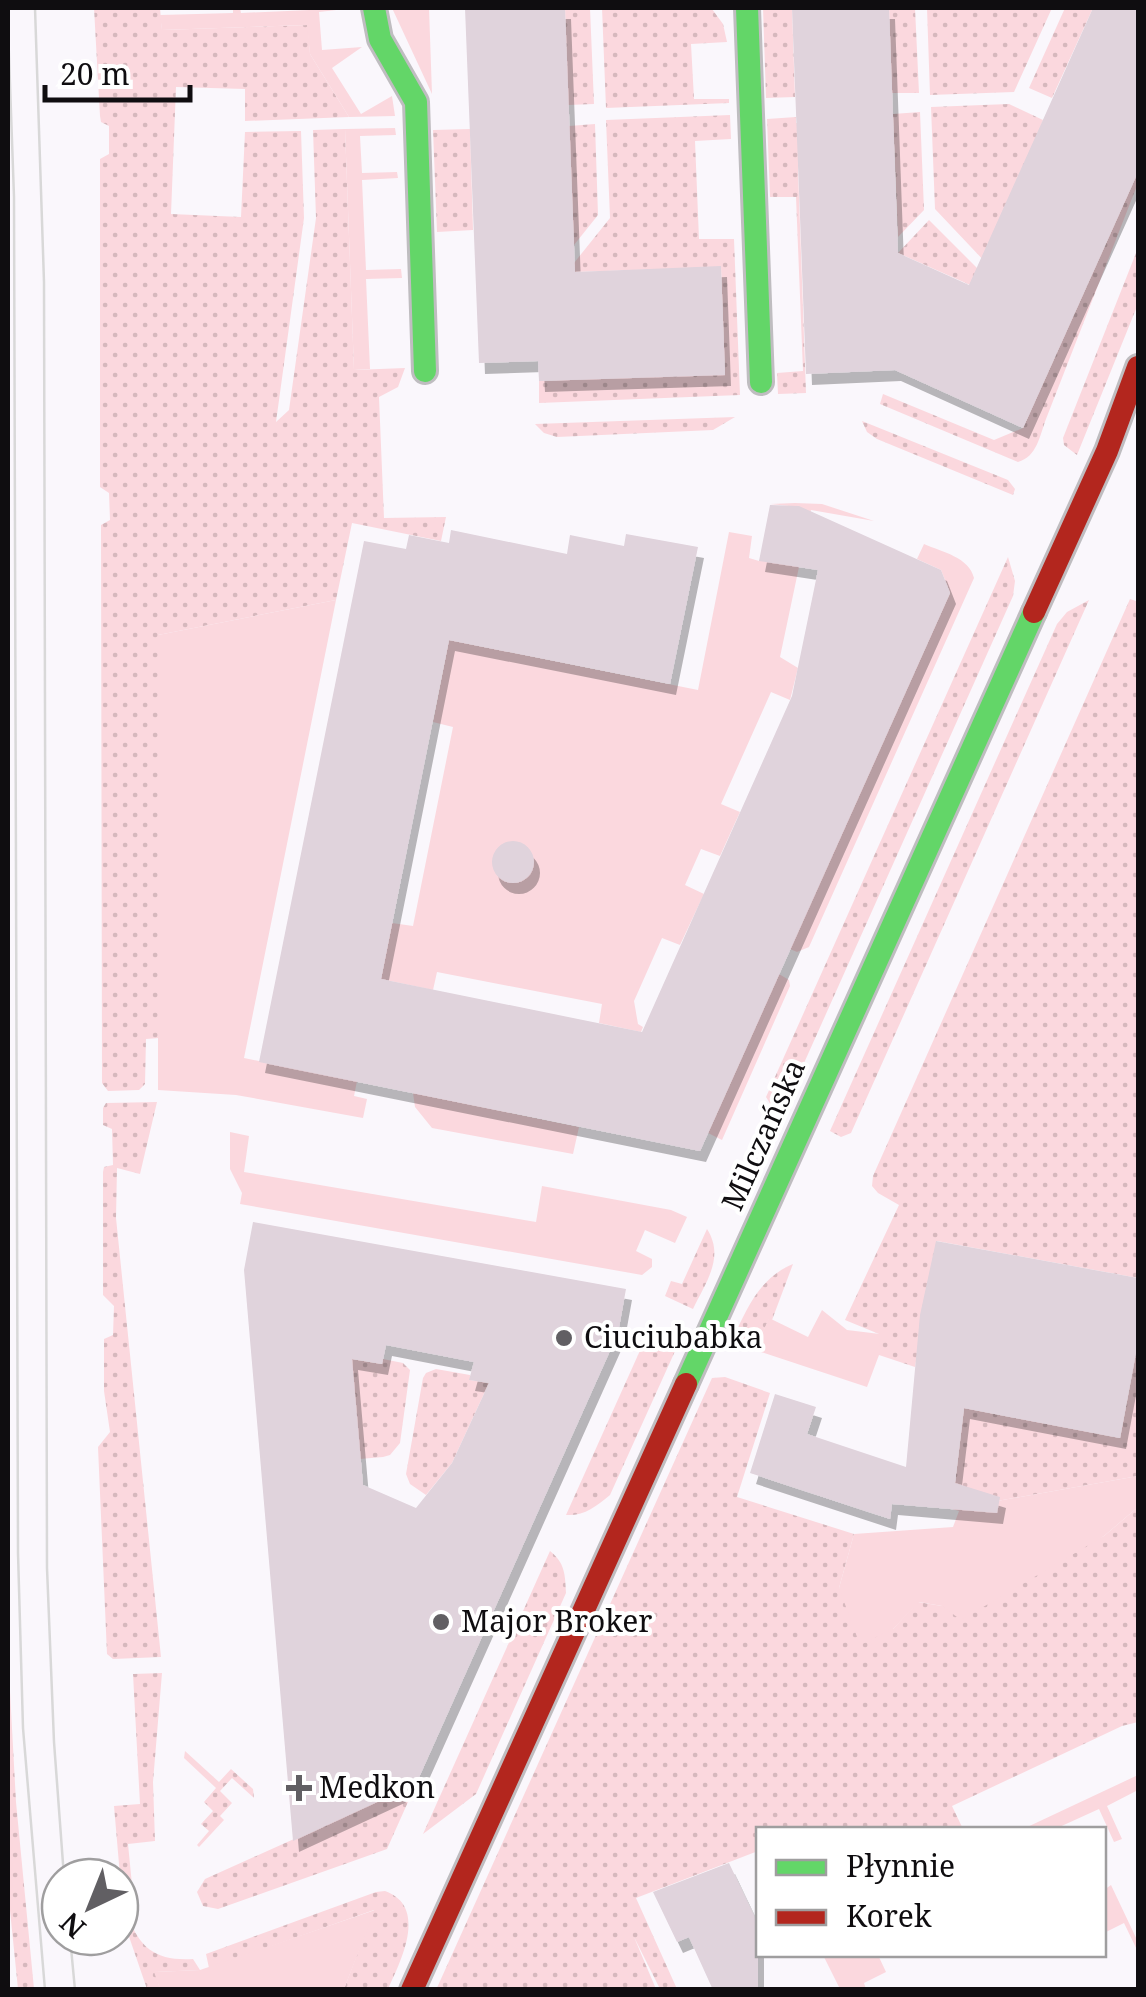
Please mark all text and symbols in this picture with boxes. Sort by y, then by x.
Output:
scale bar [45,40,190,102]
text: 20 m [60,53,130,94]
street label: Milczańska [711,1052,814,1216]
place label: Ciuciubabka [584,1316,763,1357]
marker: Ciuciubabka [553,1327,575,1349]
place label: Major Broker [461,1600,652,1641]
marker: Major Broker [430,1611,452,1633]
place label: Medkon [319,1766,435,1807]
marker: Medkon [288,1777,310,1799]
legend [756,1827,1106,1957]
text: Płynnie [846,1845,955,1886]
north arrow [40,1857,140,1957]
text: Korek [846,1895,932,1936]
text: N [51,1905,93,1947]

